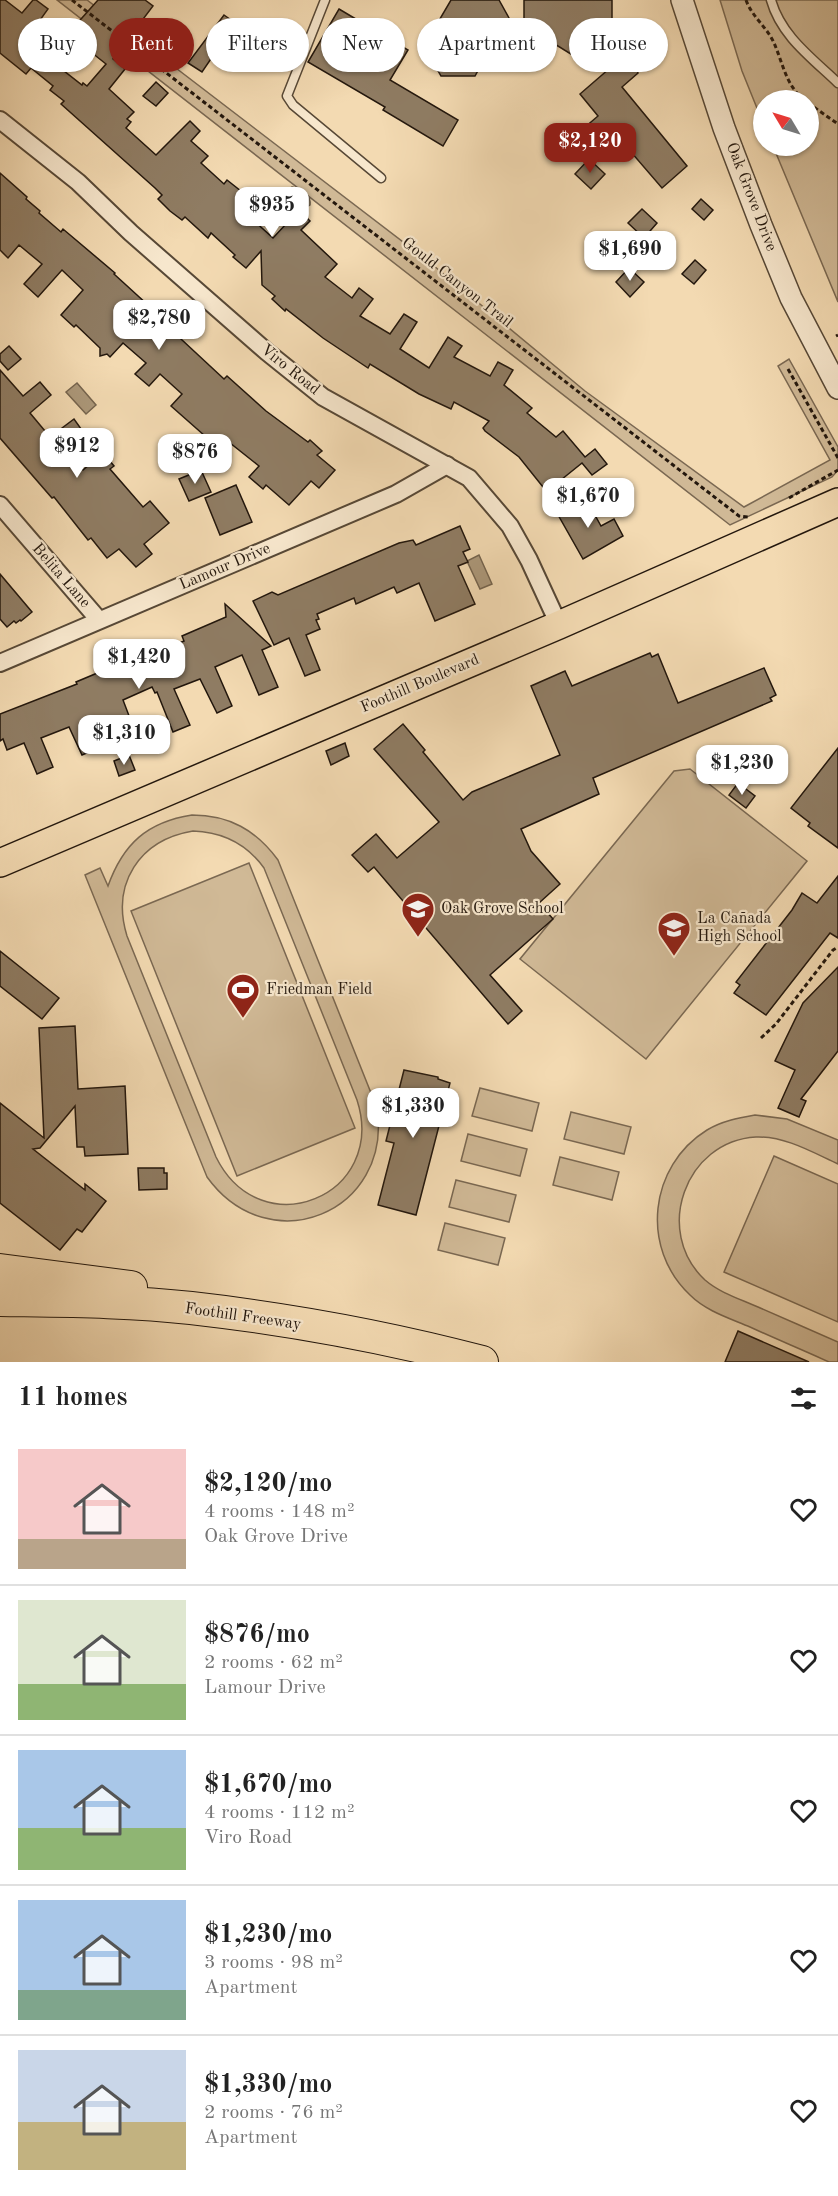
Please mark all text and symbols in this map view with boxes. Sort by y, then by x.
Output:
chip: Buy [18,18,97,72]
chip: Rent [109,18,194,72]
chip: Filters [206,18,309,72]
chip: New [321,18,405,72]
chip: Apartment [417,18,557,72]
chip: House [569,18,668,72]
north arrow [753,90,819,156]
map controls [753,90,819,156]
pin: $2,120 [541,123,639,174]
text: $2,120 [558,132,622,152]
street label: Oak Grove Drive [723,140,779,254]
pin: $935 [236,187,308,238]
text: $935 [249,196,295,216]
pin: $1,690 [581,231,679,282]
street label: Gould Canyon Trail [399,235,515,331]
text: $1,690 [598,240,662,260]
pin: $2,780 [110,300,208,351]
text: $2,780 [127,309,191,329]
street label: Viro Road [258,342,322,398]
pin: $912 [41,428,113,479]
pin: $876 [159,434,231,485]
text: $912 [54,437,100,457]
text: $876 [172,443,218,463]
pin: $1,670 [539,478,637,529]
text: $1,670 [556,487,620,507]
street label: Belita Lane [29,541,93,611]
street label: Lamour Drive [177,541,273,593]
pin: $1,420 [90,639,188,690]
text: $1,420 [107,648,171,668]
street label: Foothill Boulevard [358,652,482,716]
pin: $1,310 [75,715,173,766]
text: $1,310 [92,724,156,744]
pin: $1,230 [693,745,791,796]
text: $1,230 [710,754,774,774]
school or university icon: Oak Grove School [400,891,436,938]
place label: Oak Grove School [441,901,564,917]
school or university icon: La Cañada High School [656,910,692,957]
place label: La Cañada High School [697,911,782,945]
sports icon: Friedman Field [225,972,261,1019]
place label: Friedman Field [266,982,372,998]
pin: $1,330 [364,1088,462,1139]
text: $1,330 [381,1097,445,1117]
street label: Foothill Freeway [184,1301,303,1333]
icon: filters [787,1382,820,1415]
text: 11 homes [18,1385,127,1411]
text: $2,120/mo [204,1471,332,1497]
icon: home [66,1473,138,1545]
icon: heart [787,1493,820,1526]
text: 4 rooms · 148 m² [204,1502,354,1522]
text: Oak Grove Drive [204,1527,348,1547]
text: $876/mo [204,1622,310,1648]
icon: home [66,1624,138,1696]
icon: heart [787,1644,820,1677]
text: 2 rooms · 62 m² [204,1653,343,1673]
text: Lamour Drive [204,1678,326,1698]
text: $1,670/mo [204,1772,332,1798]
icon: home [66,1774,138,1846]
icon: heart [787,1794,820,1827]
text: 4 rooms · 112 m² [204,1803,354,1823]
text: Viro Road [204,1828,292,1848]
text: $1,230/mo [204,1922,332,1948]
icon: home [66,1924,138,1996]
icon: heart [787,1944,820,1977]
text: 3 rooms · 98 m² [204,1953,343,1973]
text: Apartment [204,1978,298,1998]
text: $1,330/mo [204,2072,332,2098]
icon: home [66,2074,138,2146]
icon: heart [787,2094,820,2127]
text: 2 rooms · 76 m² [204,2103,343,2123]
text: Apartment [204,2128,298,2148]

